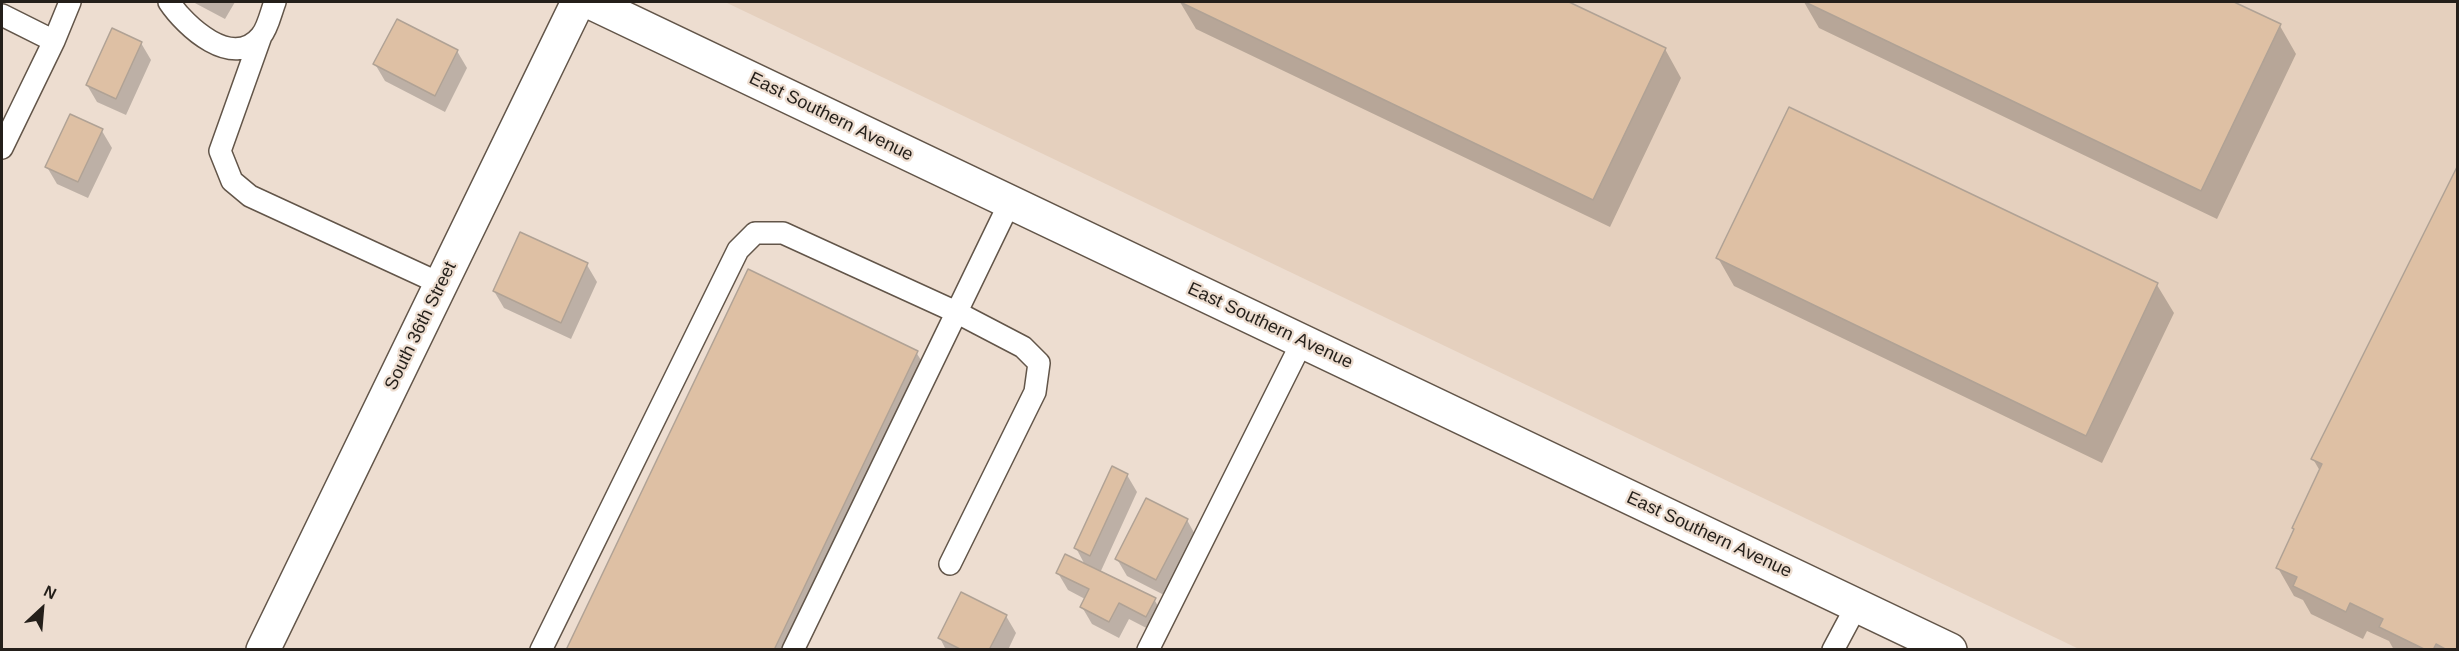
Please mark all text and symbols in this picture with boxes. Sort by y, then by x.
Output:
street label: East Southern Avenue [745,68,917,166]
street label: South 36th Street [381,258,461,394]
street label: East Southern Avenue [1184,278,1356,374]
street label: East Southern Avenue [1623,487,1795,583]
north arrow [12,579,72,639]
text: N [41,582,59,603]

